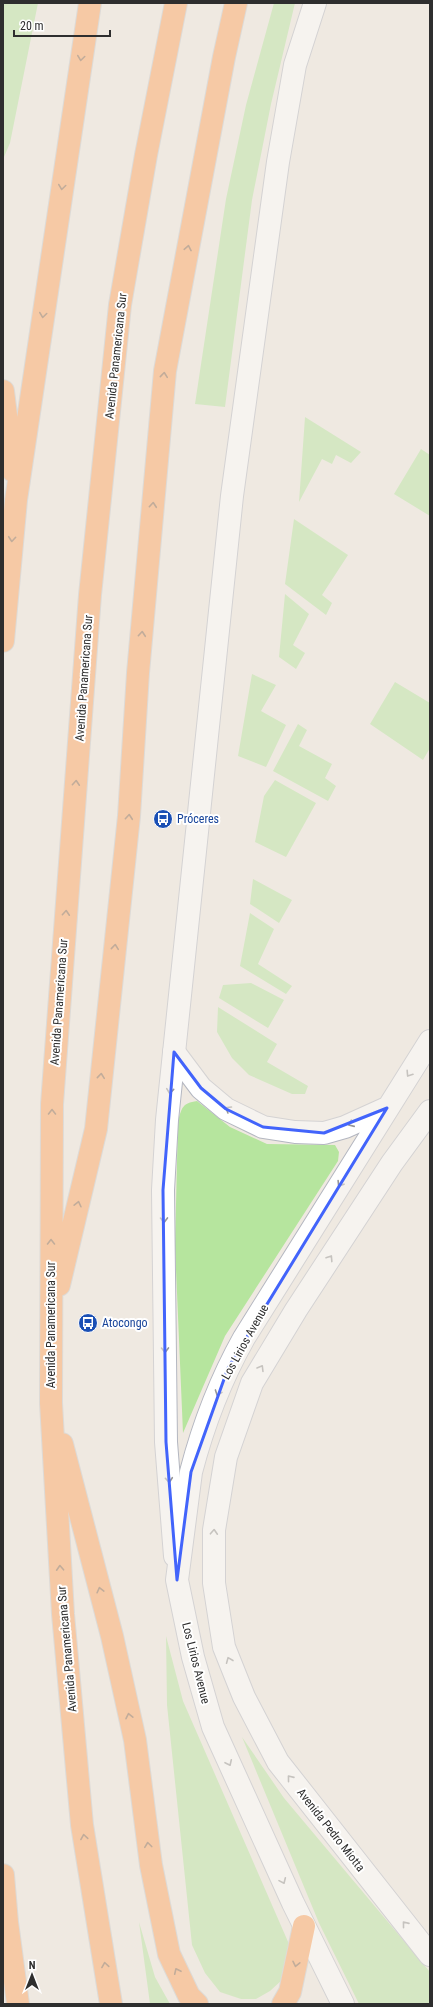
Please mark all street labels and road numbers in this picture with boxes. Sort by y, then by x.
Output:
street label: Avenida Panamericana Sur [102,292,130,420]
street label: Avenida Panamericana Sur [73,614,95,742]
street label: Avenida Panamericana Sur [48,938,70,1066]
street label: Avenida Panamericana Sur [44,1261,58,1388]
street label: Los Lirios Avenue [219,1302,272,1382]
street label: Avenida Panamericana Sur [54,1585,79,1713]
street label: Los Lirios Avenue [179,1621,213,1706]
street label: Avenida Pedro Miotta [294,1786,368,1874]

